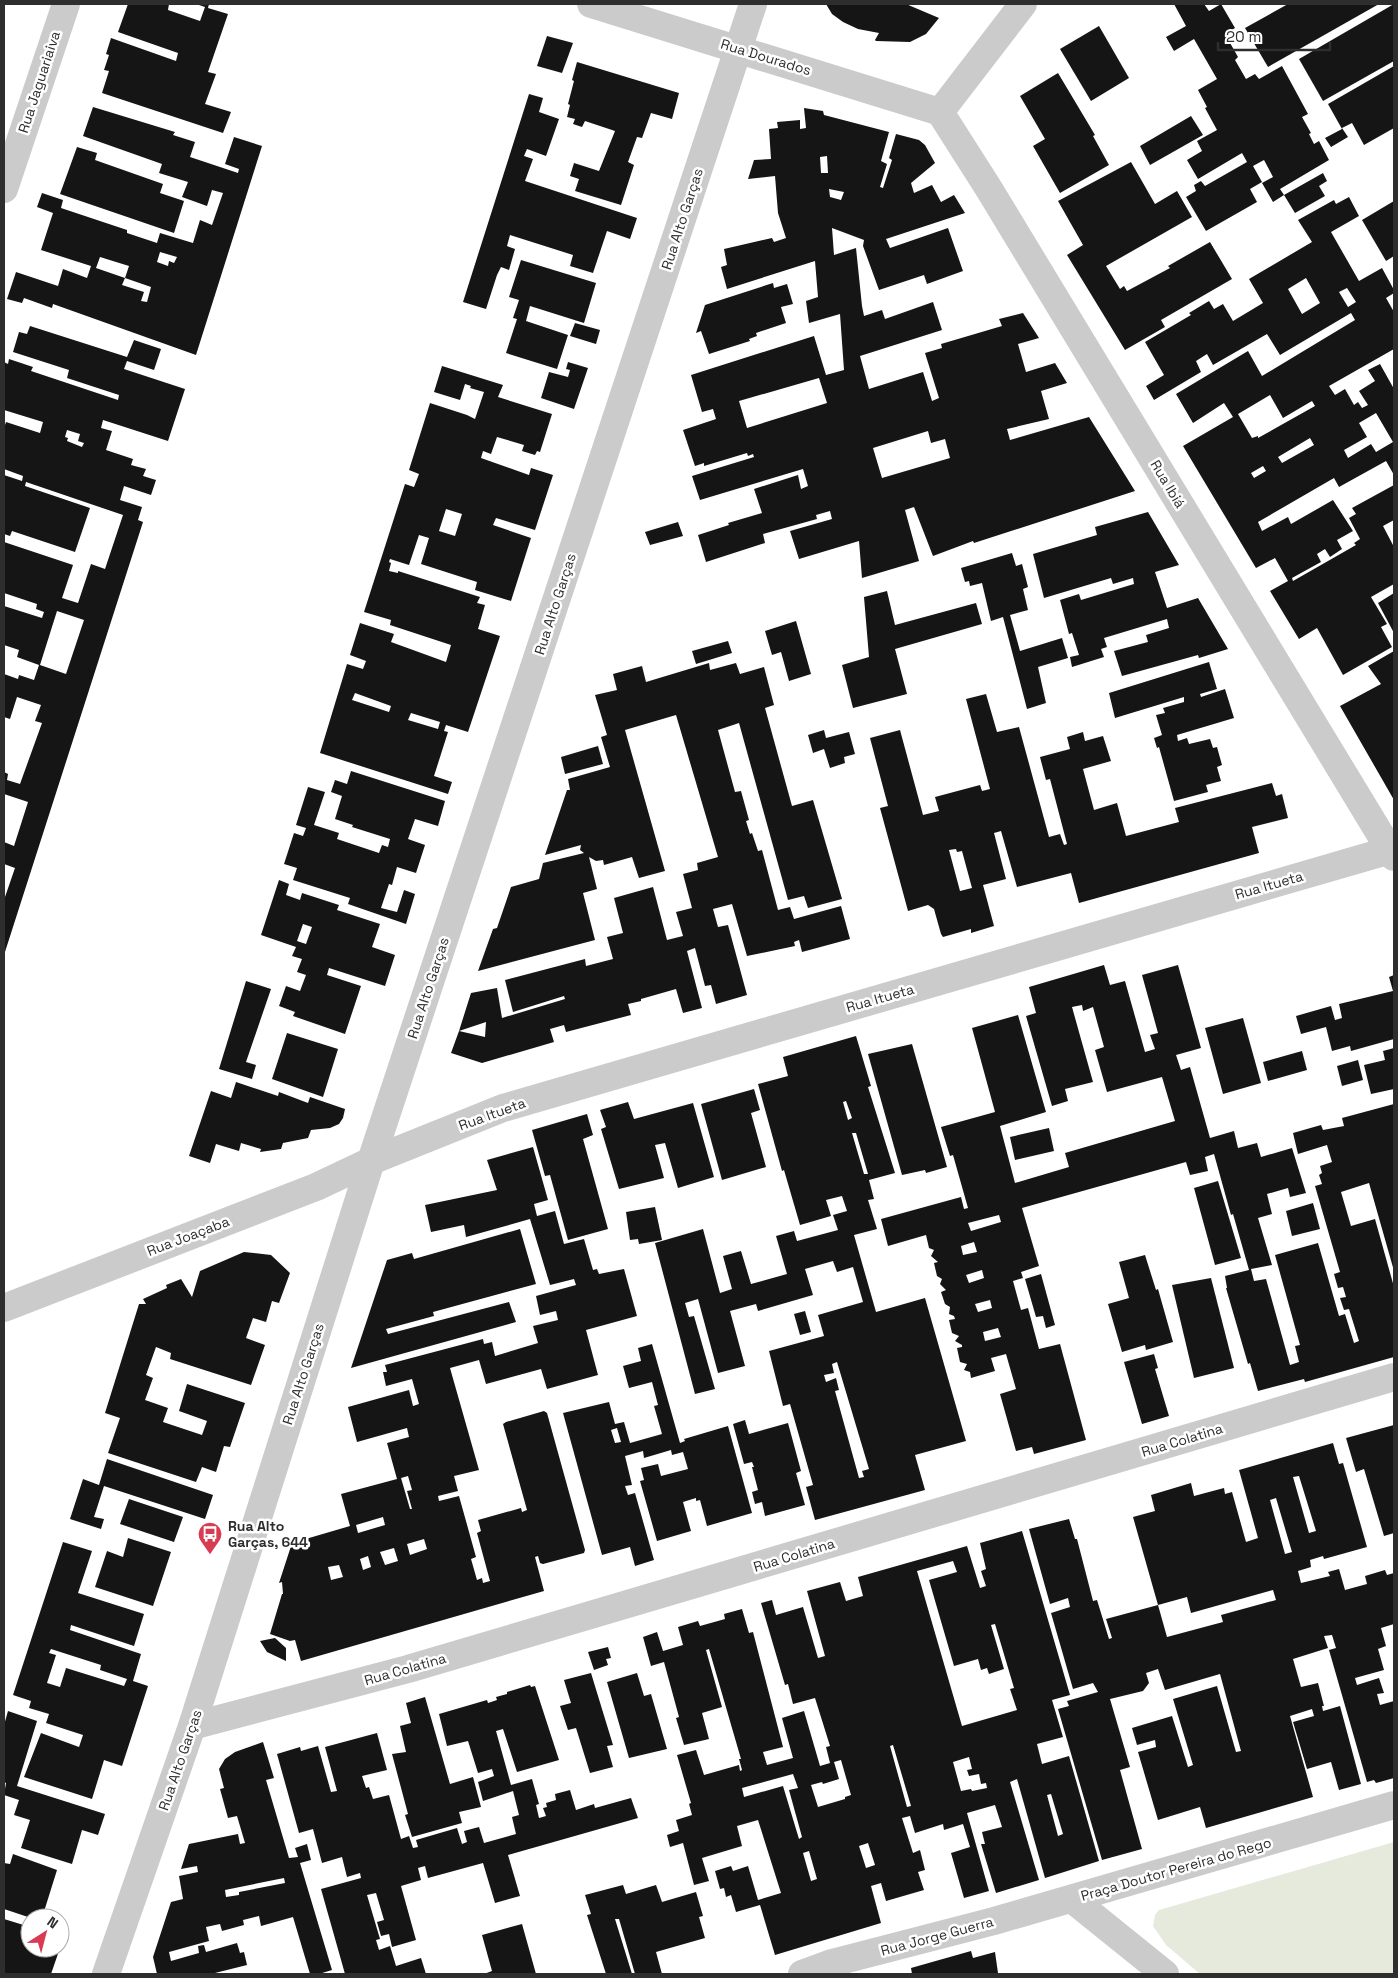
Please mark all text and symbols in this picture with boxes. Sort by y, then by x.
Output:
scale bar [1218,20,1330,52]
text: 20 m [1226,27,1261,46]
street label: Rua Jaguariaiva [14,29,64,135]
street label: Rua Dourados [719,35,813,79]
street label: Rua Alto Garças [657,166,707,272]
street label: Rua Ibiá [1147,457,1189,511]
street label: Rua Alto Garças [530,551,580,657]
street label: Rua Itueta [1233,867,1305,903]
street label: Rua Alto Garças [403,935,453,1041]
street label: Rua Itueta [844,980,916,1016]
street label: Rua Itueta [456,1094,528,1134]
street label: Rua Joaçaba [144,1212,232,1260]
street label: Rua Alto Garças [278,1321,328,1427]
street label: Rua Colatina [1139,1419,1225,1461]
place label: Rua Alto Garças, 644 [228,1517,308,1551]
bus stop icon: Rua Alto Garças, 644 [197,1521,223,1555]
street label: Rua Colatina [751,1534,837,1576]
street label: Rua Colatina [362,1649,448,1689]
street label: Rua Alto Garças [154,1707,206,1813]
street label: Praça Doutor Pereira do Rego [1079,1833,1273,1905]
north arrow [20,1908,70,1958]
text: N [44,1912,62,1933]
street label: Rua Jorge Guerra [879,1912,995,1960]

